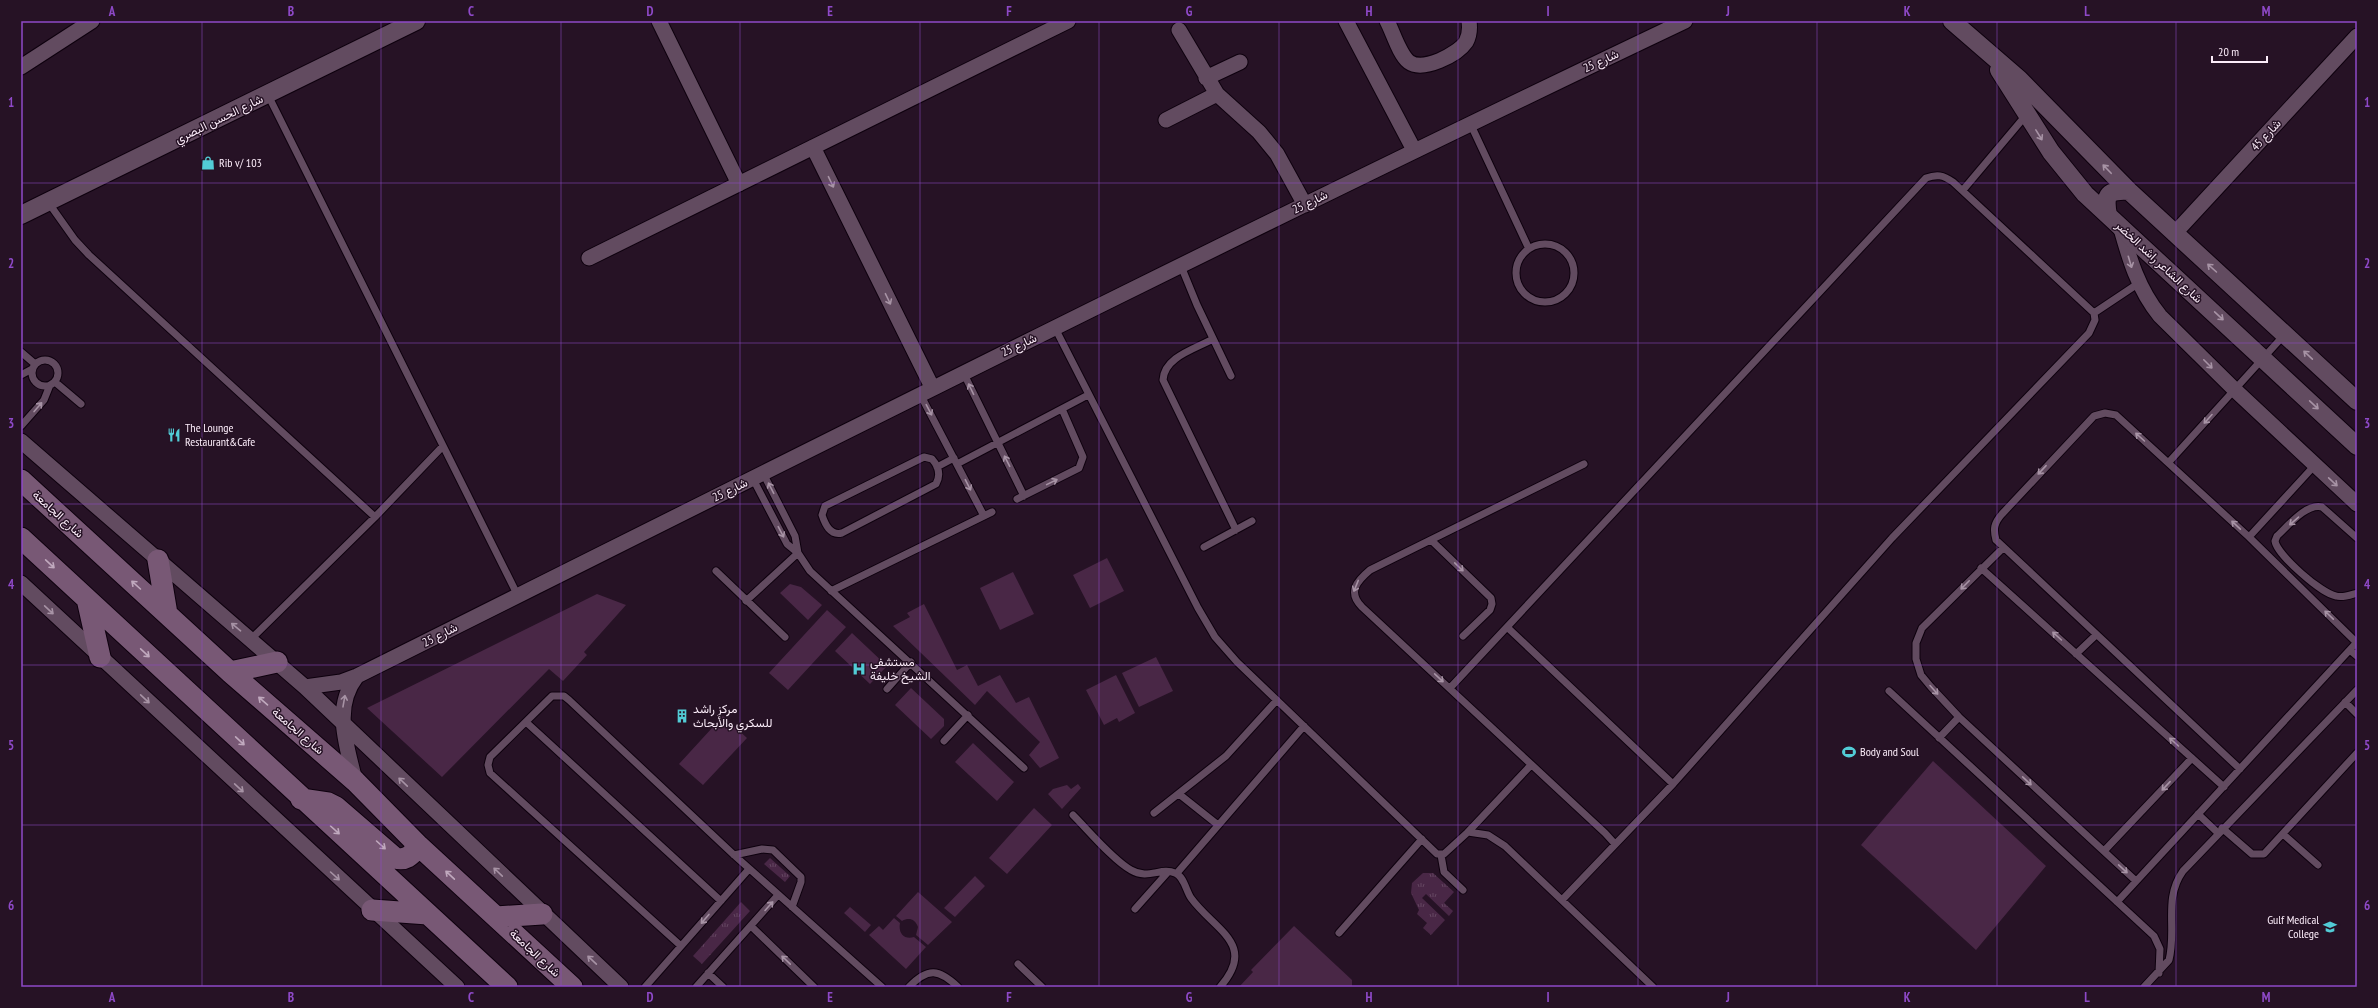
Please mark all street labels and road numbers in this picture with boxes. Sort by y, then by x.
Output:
street label: شارع 25 [1581,46,1622,77]
street label: شارع الحسن البصري [172,91,267,149]
street label: شارع 45 [2247,116,2285,155]
street label: شارع 25 [1290,187,1331,218]
street label: شارع الشاعر راشد الخضر [2111,217,2206,307]
street label: شارع 25 [999,330,1040,361]
street label: شارع 25 [710,475,751,506]
street label: شارع الجامعة [28,487,87,542]
street label: شارع 25 [420,619,461,652]
street label: شارع الجامعة [268,704,327,759]
street label: شارع الجامعة [506,925,564,981]

